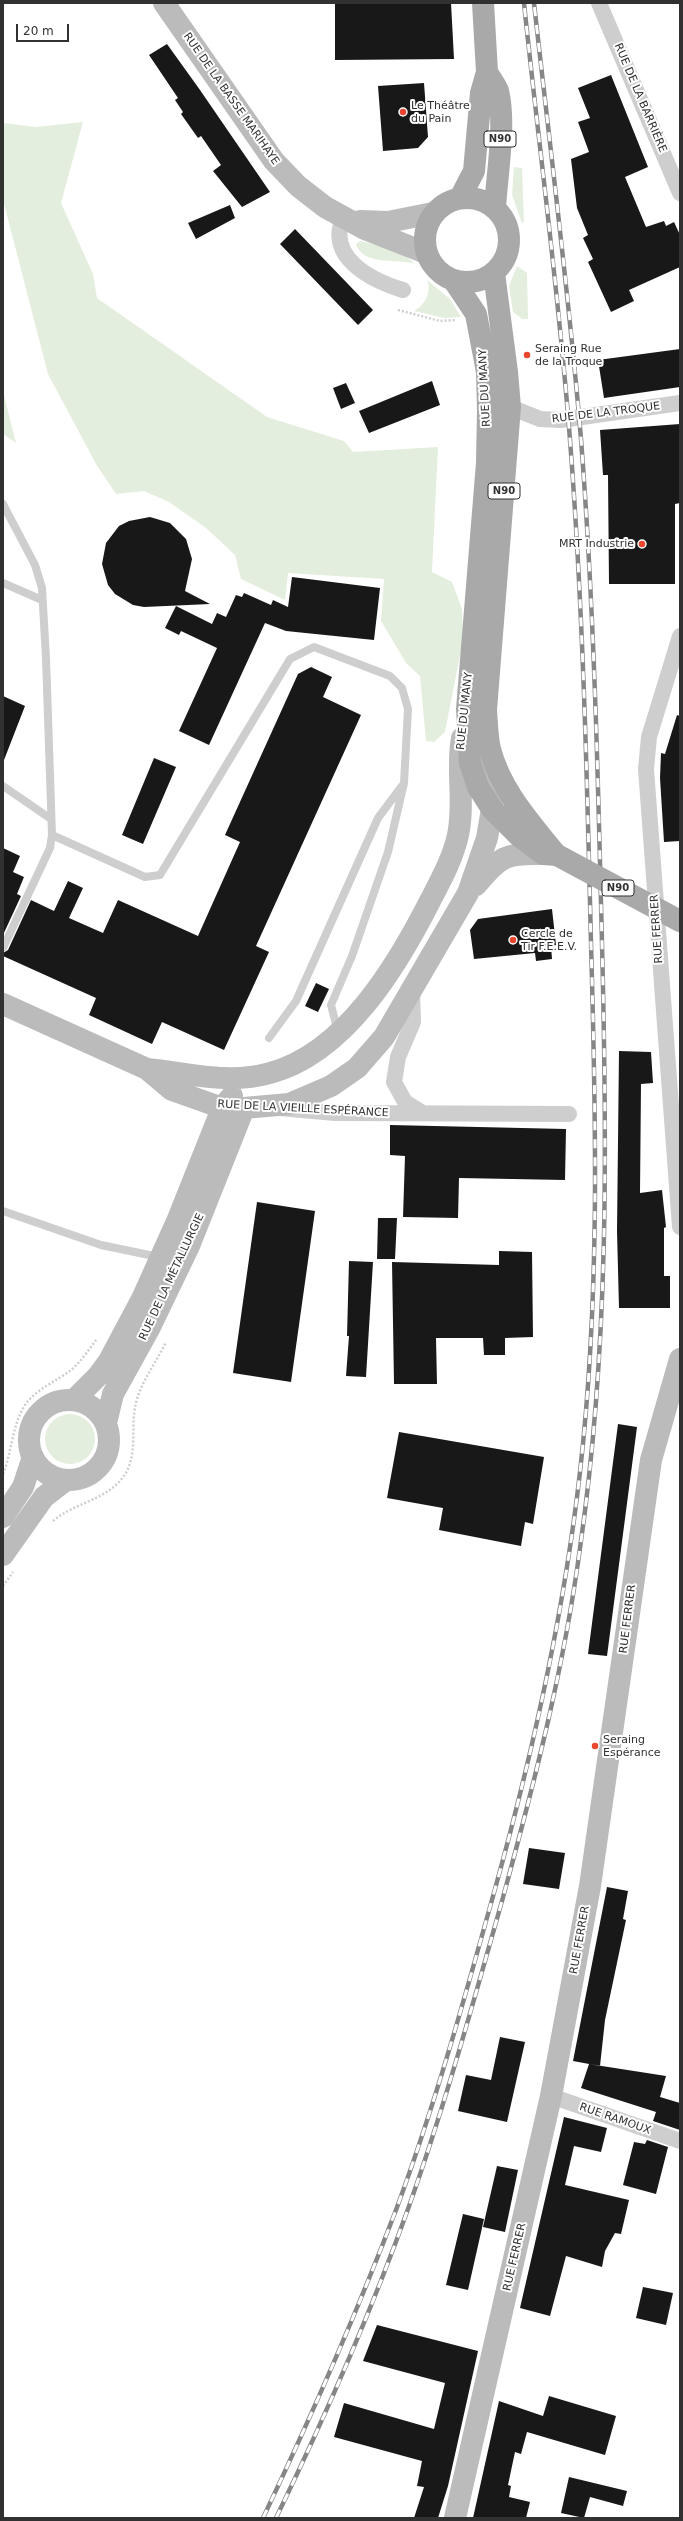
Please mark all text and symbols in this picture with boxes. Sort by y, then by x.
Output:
scale bar [18,16,71,42]
text: 20 m [23,24,54,38]
street label: RUE DE LA BASSE MARIHAYE [180,30,282,168]
street label: RUE DE LA BARRIÈRE [611,41,669,155]
place label: Le Théâtre du Pain [411,99,470,125]
marker: Le Théâtre du Pain [398,107,408,117]
road number: N90 [484,131,516,147]
place label: Seraing Rue de la Troque [535,342,602,368]
street label: RUE DU MANY [476,349,494,427]
marker: Seraing Rue de la Troque [522,350,532,360]
street label: RUE DE LA TROQUE [551,400,661,426]
road number: N90 [488,483,520,499]
place label: MRT Industrie [559,537,634,551]
marker: MRT Industrie [637,539,647,549]
street label: RUE DU MANY [454,671,476,751]
road number: N90 [602,880,634,896]
street label: RUE FERRER [648,894,666,964]
place label: Cercle de Tir F.E.E.V. [521,927,577,953]
marker: Cercle de Tir F.E.E.V. [508,935,518,945]
street label: RUE DE LA VIEILLE ESPÉRANCE [217,1098,389,1120]
street label: RUE DE LA MÉTALLURGIE [137,1211,207,1343]
street label: RUE FERRER [617,1584,639,1654]
place label: Seraing Espérance [603,1733,660,1759]
marker: Seraing Espérance [590,1741,600,1751]
street label: RUE FERRER [567,1905,593,1975]
street label: RUE RAMOUX [578,2101,652,2137]
street label: RUE FERRER [501,2222,529,2292]

